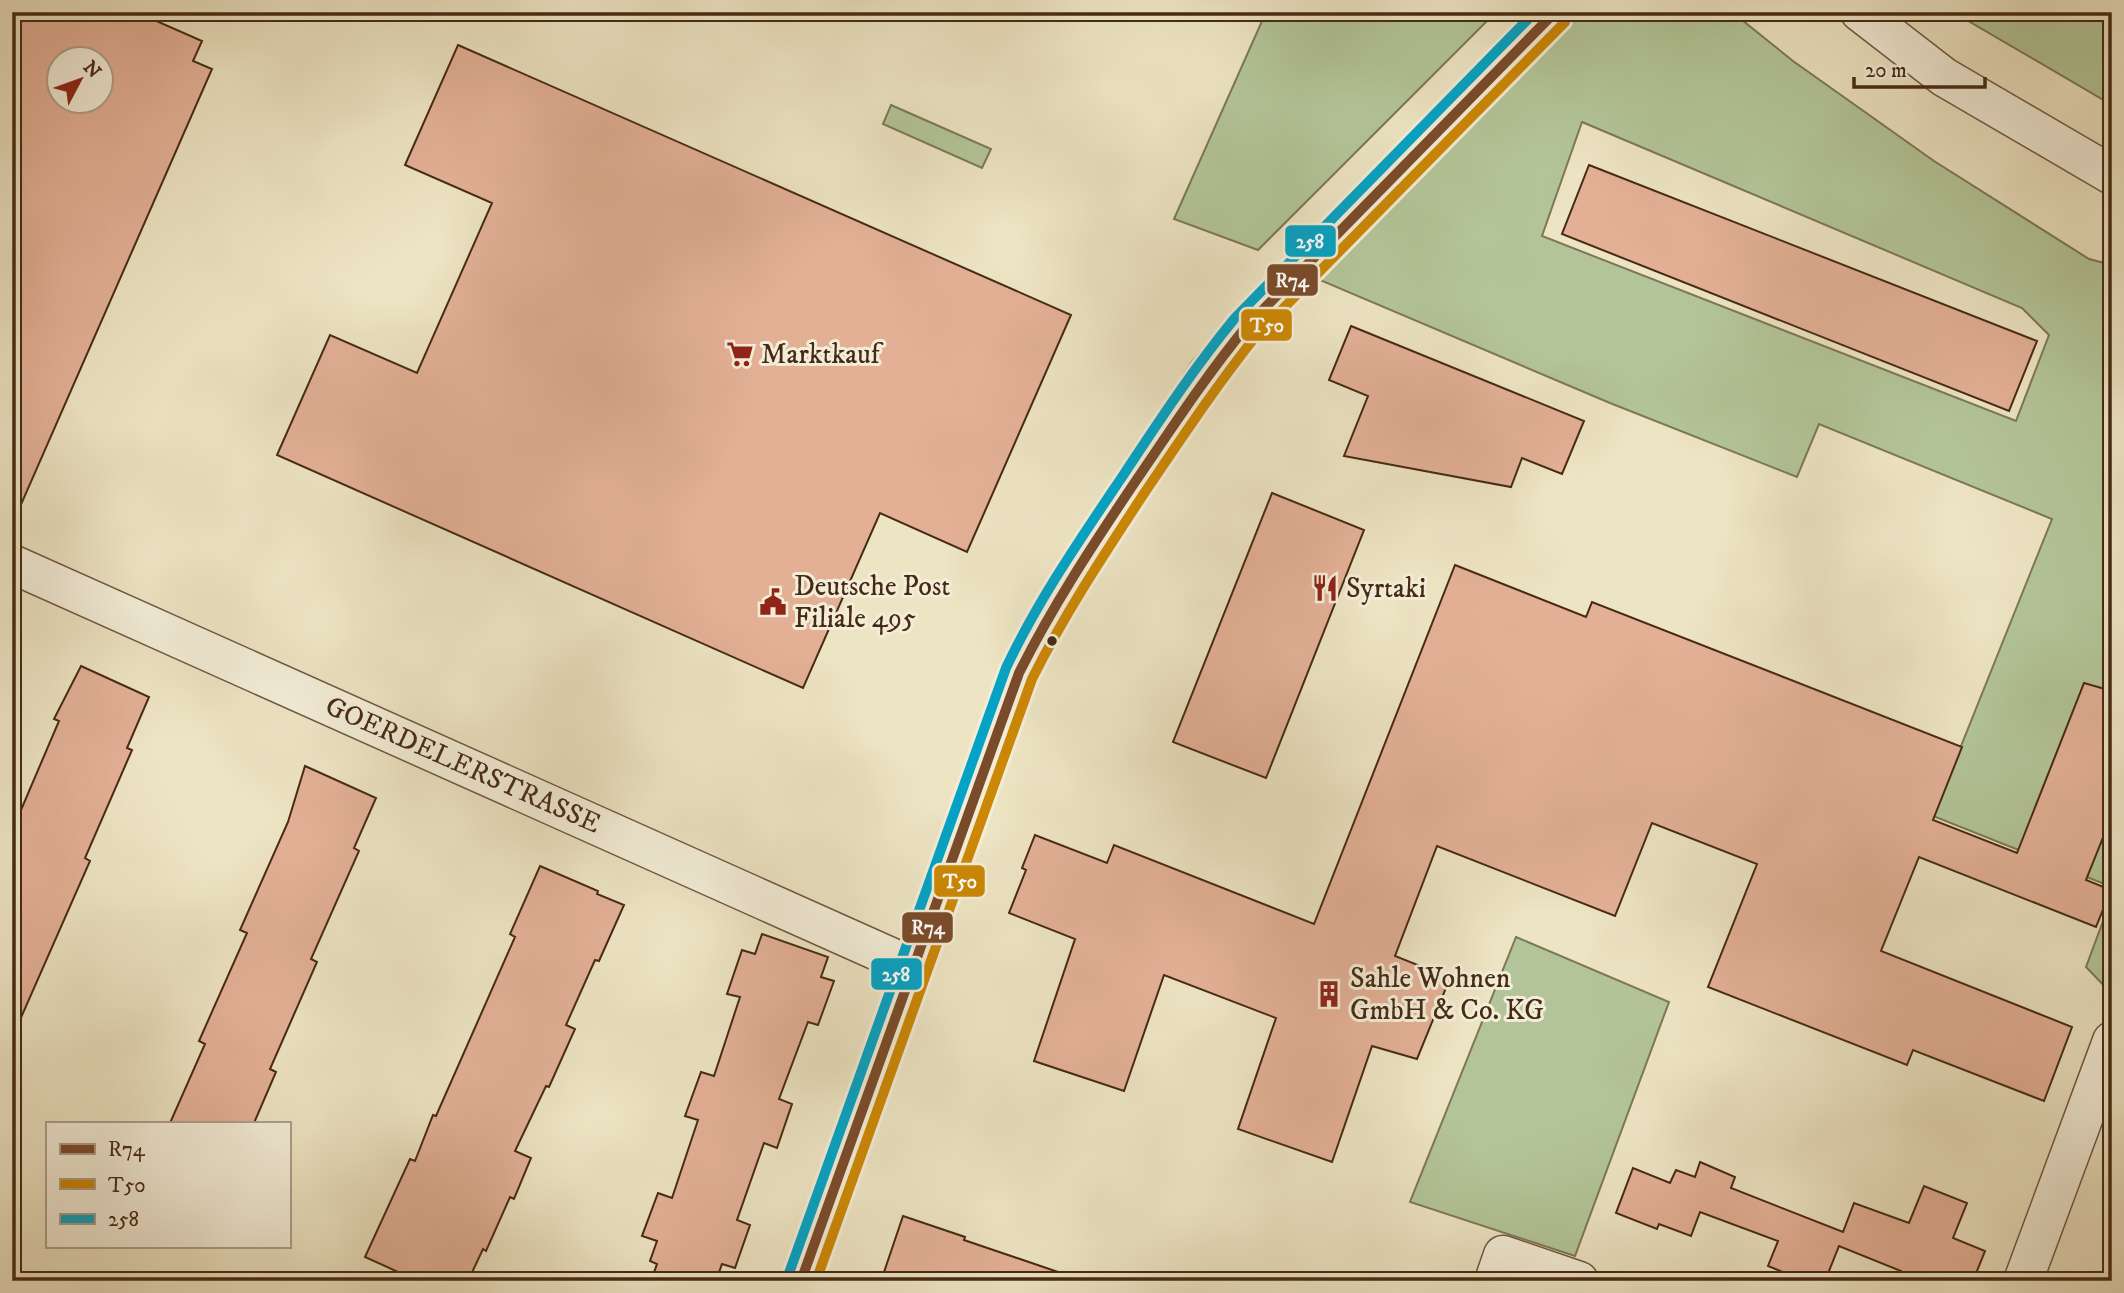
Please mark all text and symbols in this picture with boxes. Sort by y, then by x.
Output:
north arrow [46,46,116,116]
scale bar [1854,46,1986,90]
text: N [78,56,106,84]
text: 20 m [1865,58,1907,84]
line badge: 258 [1284,224,1337,258]
text: 258 [1296,231,1325,254]
line badge: R74 [1266,263,1319,297]
text: R74 [1275,270,1310,293]
line badge: T50 [1240,308,1293,342]
text: T50 [1249,315,1284,338]
place label: Marktkauf [761,337,884,372]
supermarket icon: Marktkauf [725,339,755,369]
place label: Deutsche Post Filiale 495 [794,569,950,636]
place label: Syrtaki [1346,571,1426,606]
restaurant icon: Syrtaki [1310,573,1340,603]
public building icon: Deutsche Post Filiale 495 [758,587,788,617]
unlabelled marker [1045,634,1059,648]
street label: GOERDELERSTRASSE [320,688,606,842]
line badge: T50 [933,864,986,898]
text: T50 [942,871,977,894]
line badge: R74 [901,911,954,944]
text: R74 [911,917,946,940]
line badge: 258 [870,957,923,991]
place label: Sahle Wohnen GmbH & Co. KG [1350,961,1544,1028]
text: 258 [882,964,911,987]
building icon: Sahle Wohnen GmbH & Co. KG [1314,979,1344,1009]
legend [46,1122,290,1248]
text: R74 [108,1137,146,1163]
text: T50 [108,1173,146,1199]
text: 258 [108,1207,139,1233]

